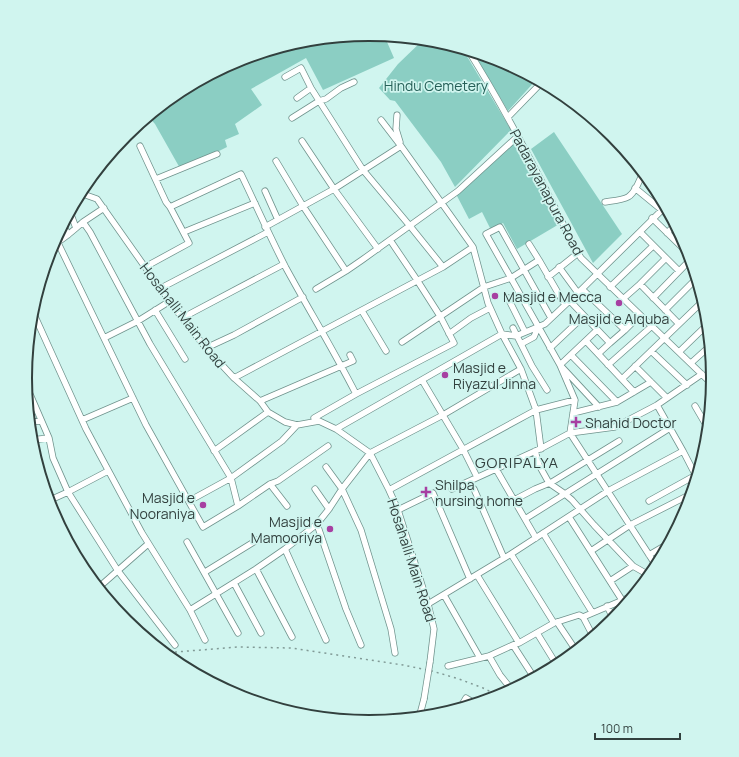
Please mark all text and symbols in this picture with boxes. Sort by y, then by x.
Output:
park label: Hindu Cemetery [384,76,489,95]
street label: Padarayanapura Road [506,126,588,258]
street label: Hosahalli Main Road [136,258,230,372]
place label: Masjid e Mecca [503,287,602,306]
marker: Masjid e Mecca [490,291,500,301]
marker: Masjid e Alquba [614,298,624,308]
place label: Masjid e Alquba [569,309,669,328]
place label: Masjid e Riyazul Jinna [453,358,536,393]
marker: Masjid e Riyazul Jinna [440,370,450,380]
place label: Shahid Doctor [585,413,677,432]
marker: Shahid Doctor [570,416,582,428]
district label: GORIPALYA [475,452,559,473]
place label: Shilpa nursing home [435,475,523,510]
marker: Shilpa nursing home [420,486,432,498]
place label: Masjid e Nooraniya [130,488,195,523]
street label: Hosahalli Main Road [383,496,441,624]
marker: Masjid e Nooraniya [198,500,208,510]
place label: Masjid e Mamooriya [251,512,322,547]
marker: Masjid e Mamooriya [325,524,335,534]
scale bar [595,715,680,741]
text: 100 m [601,720,633,737]

